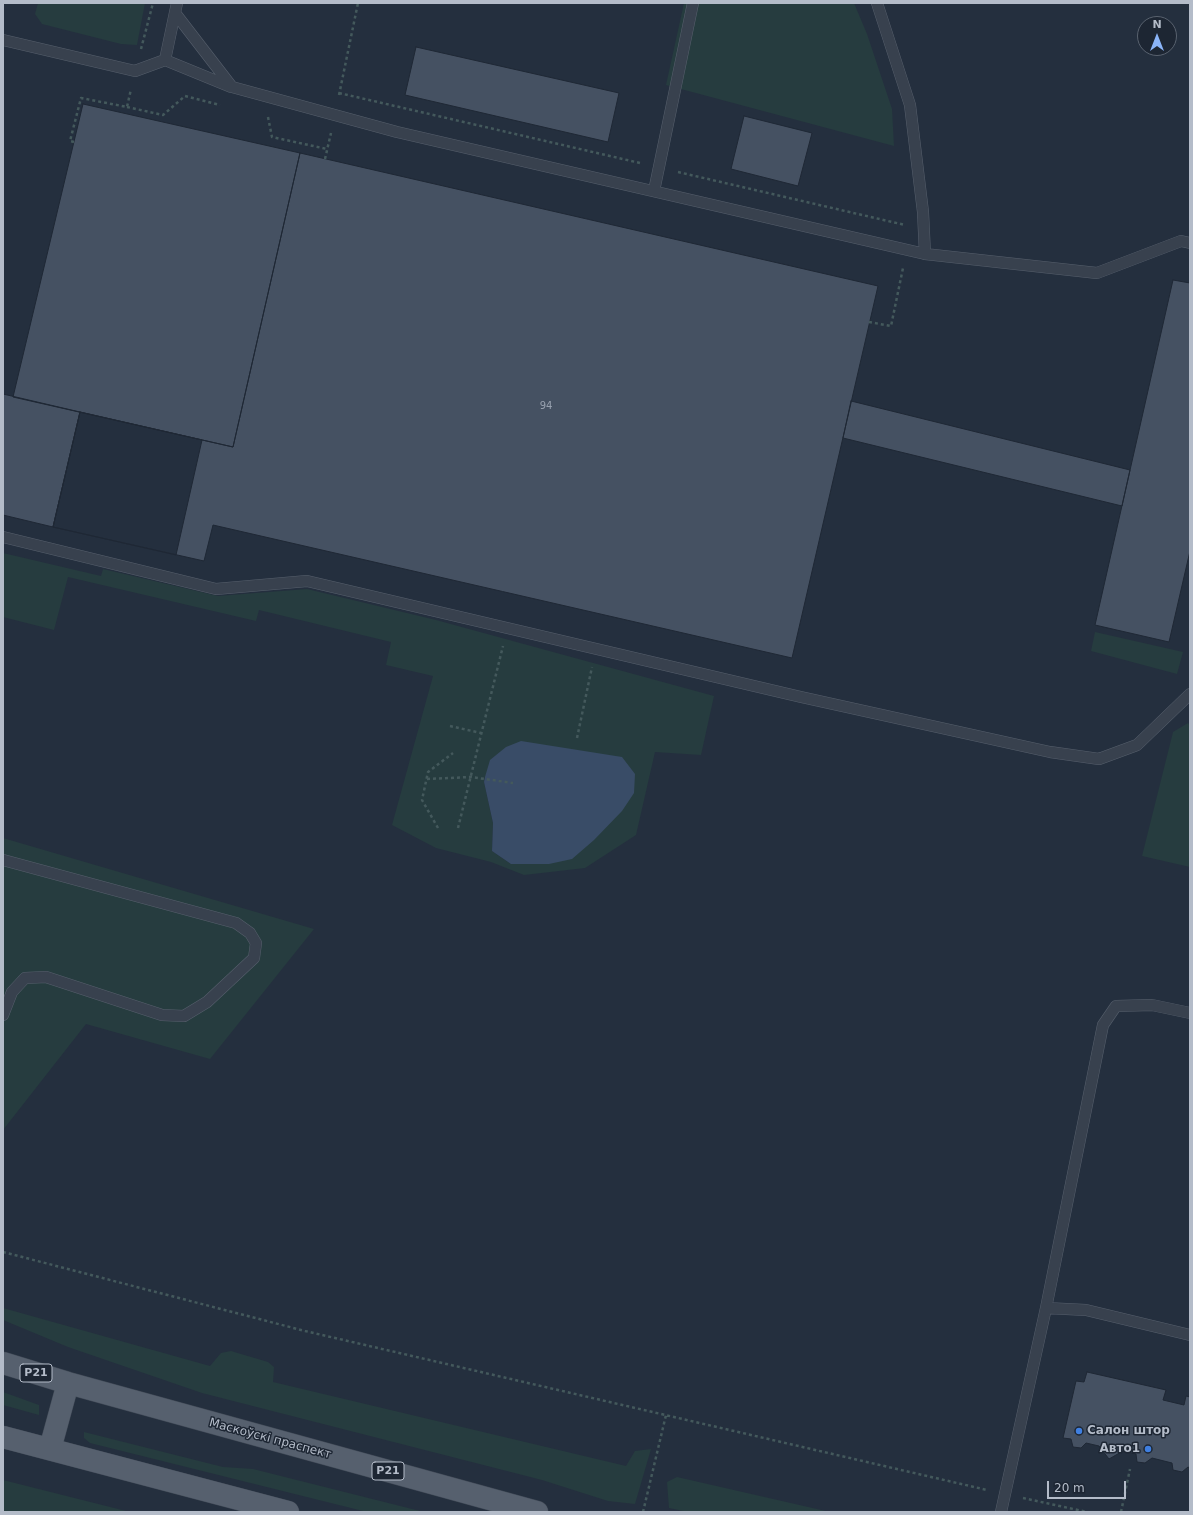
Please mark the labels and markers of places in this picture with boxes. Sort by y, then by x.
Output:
place label: Салон штор [1087,1424,1170,1438]
marker: Салон штор [1074,1426,1084,1436]
place label: Авто1 [1100,1442,1140,1456]
marker: Авто1 [1143,1444,1153,1454]

